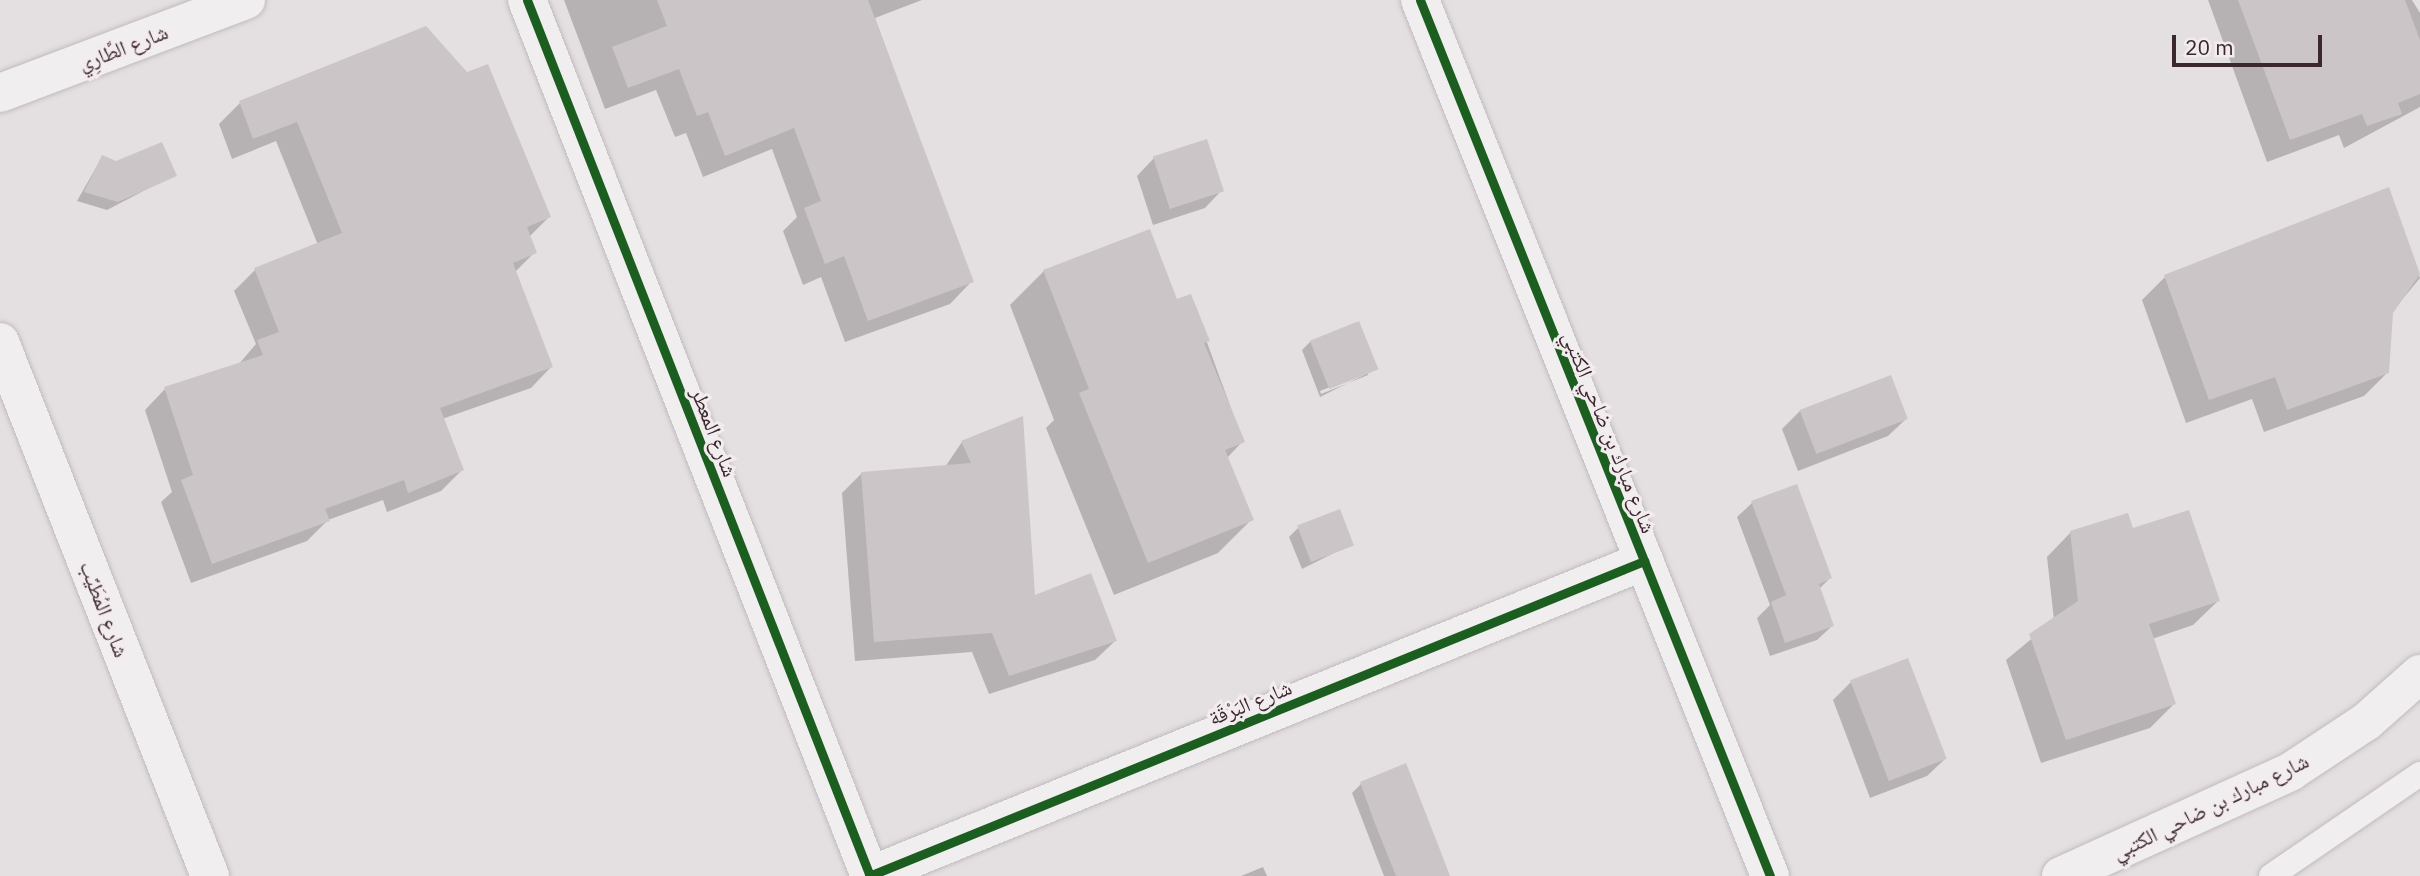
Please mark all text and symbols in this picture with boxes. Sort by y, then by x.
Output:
street label: شارع الطَّارِي [75,18,171,76]
scale bar [2175,21,2326,65]
text: 20 m [2185,33,2234,61]
street label: شارع مبارك بن ضاحي الكتبي [1558,327,1662,537]
street label: شارع المعطر [687,384,743,480]
street label: شارع المُطَيَّب [75,557,135,661]
street label: شارع البَرْقَة [1205,674,1295,730]
street label: شارع مبارك بن ضاحي الكتبي [2108,747,2312,865]

